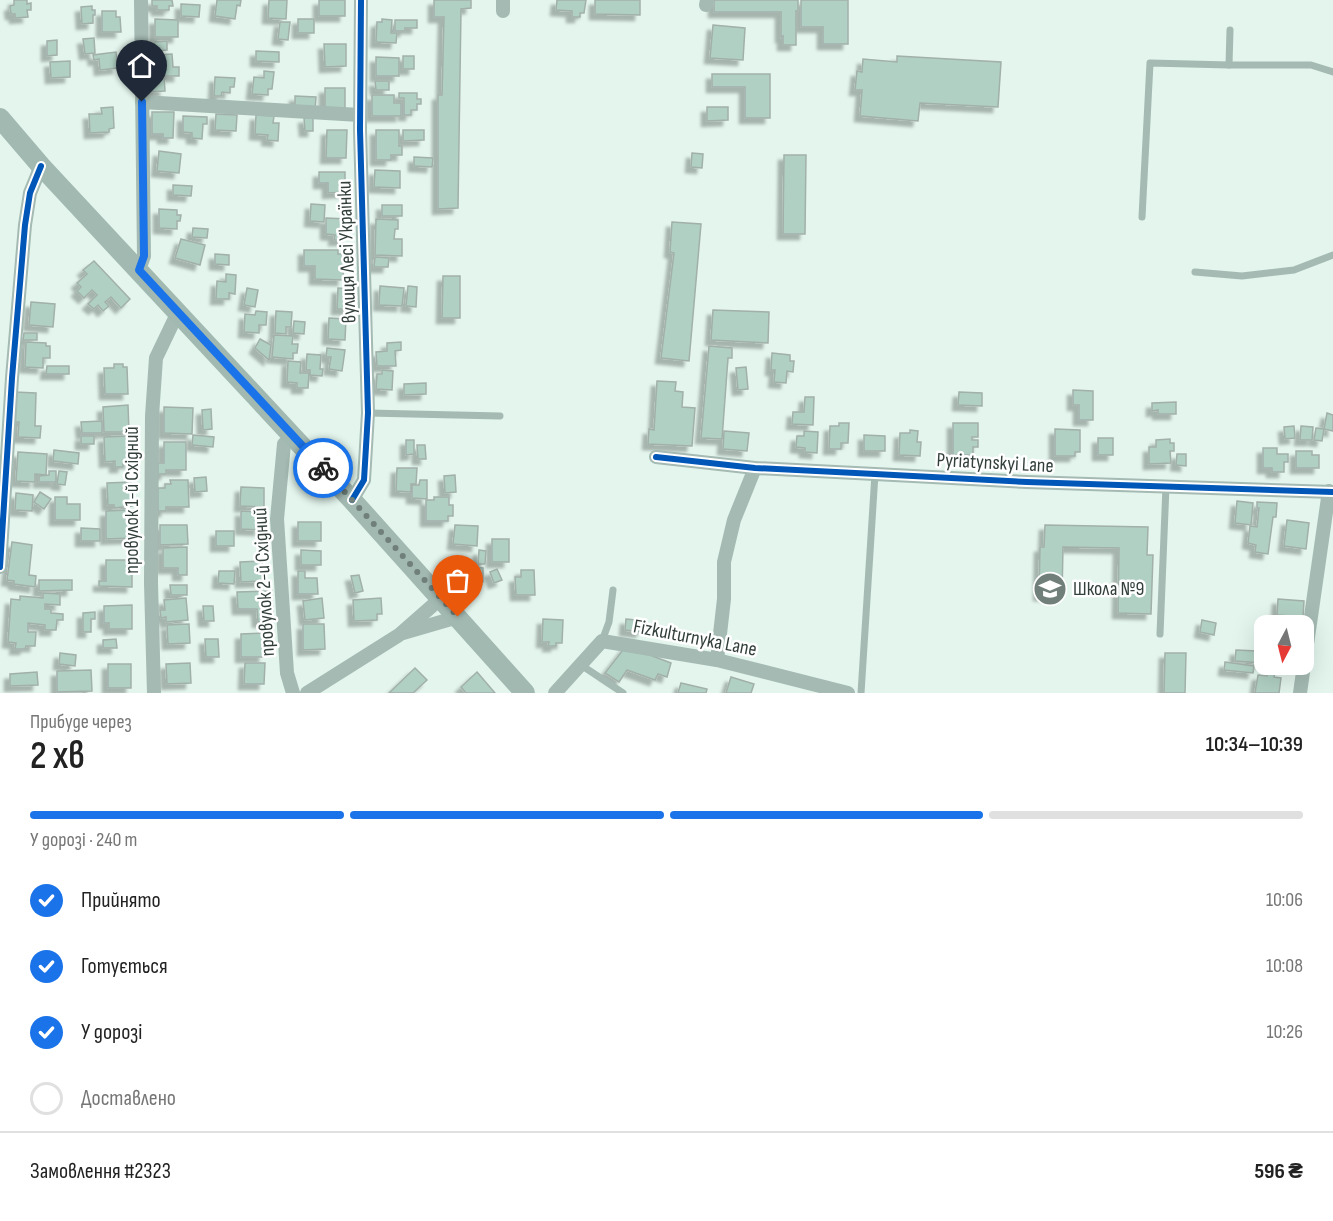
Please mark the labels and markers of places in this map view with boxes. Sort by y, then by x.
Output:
pin [116,40,167,102]
pin [432,555,483,617]
school or university icon: Школа №9 [1032,571,1068,607]
place label: Школа №9 [1073,577,1144,601]

